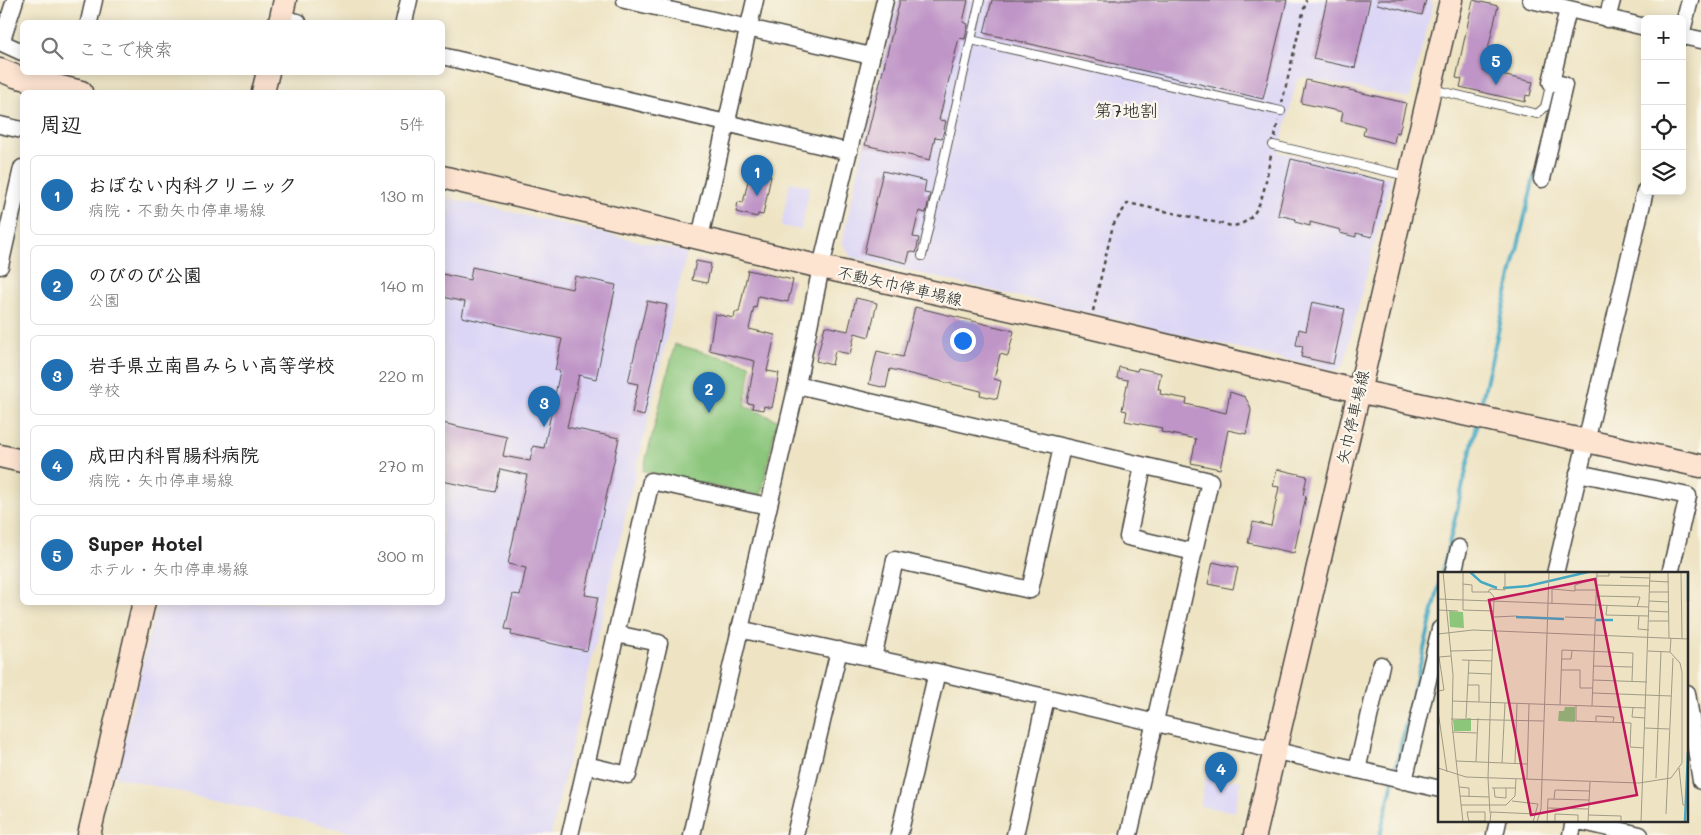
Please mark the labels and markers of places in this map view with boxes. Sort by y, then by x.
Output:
pin: 5 [1480,44,1512,85]
pin: 1 [741,155,773,196]
pin: 2 [693,372,725,413]
pin: 3 [528,386,560,427]
pin: 4 [1205,752,1237,793]

